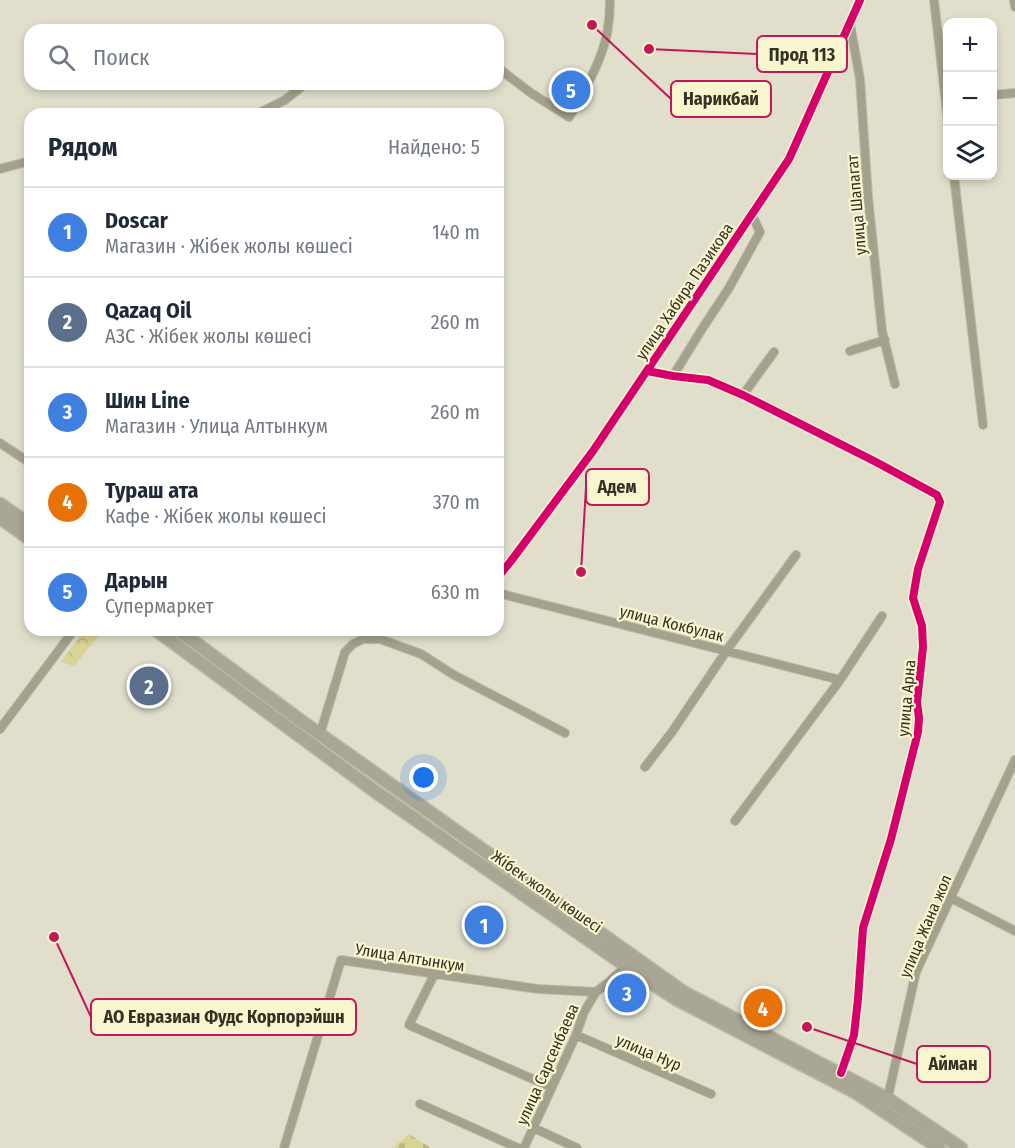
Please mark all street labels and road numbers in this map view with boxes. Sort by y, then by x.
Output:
street label: улица Шапагат [843,153,870,256]
street label: улица Хабира Пазикова [632,219,737,363]
street label: улица Кокбулак [618,601,726,646]
street label: улица Арна [894,659,919,737]
street label: Жібек жолы көшесі [488,846,606,937]
street label: улица Жана жол [895,872,956,981]
street label: Улица Алтынкум [353,939,466,976]
street label: улица Сарсенбаева [512,1000,583,1128]
street label: улица Нур [613,1030,684,1075]

